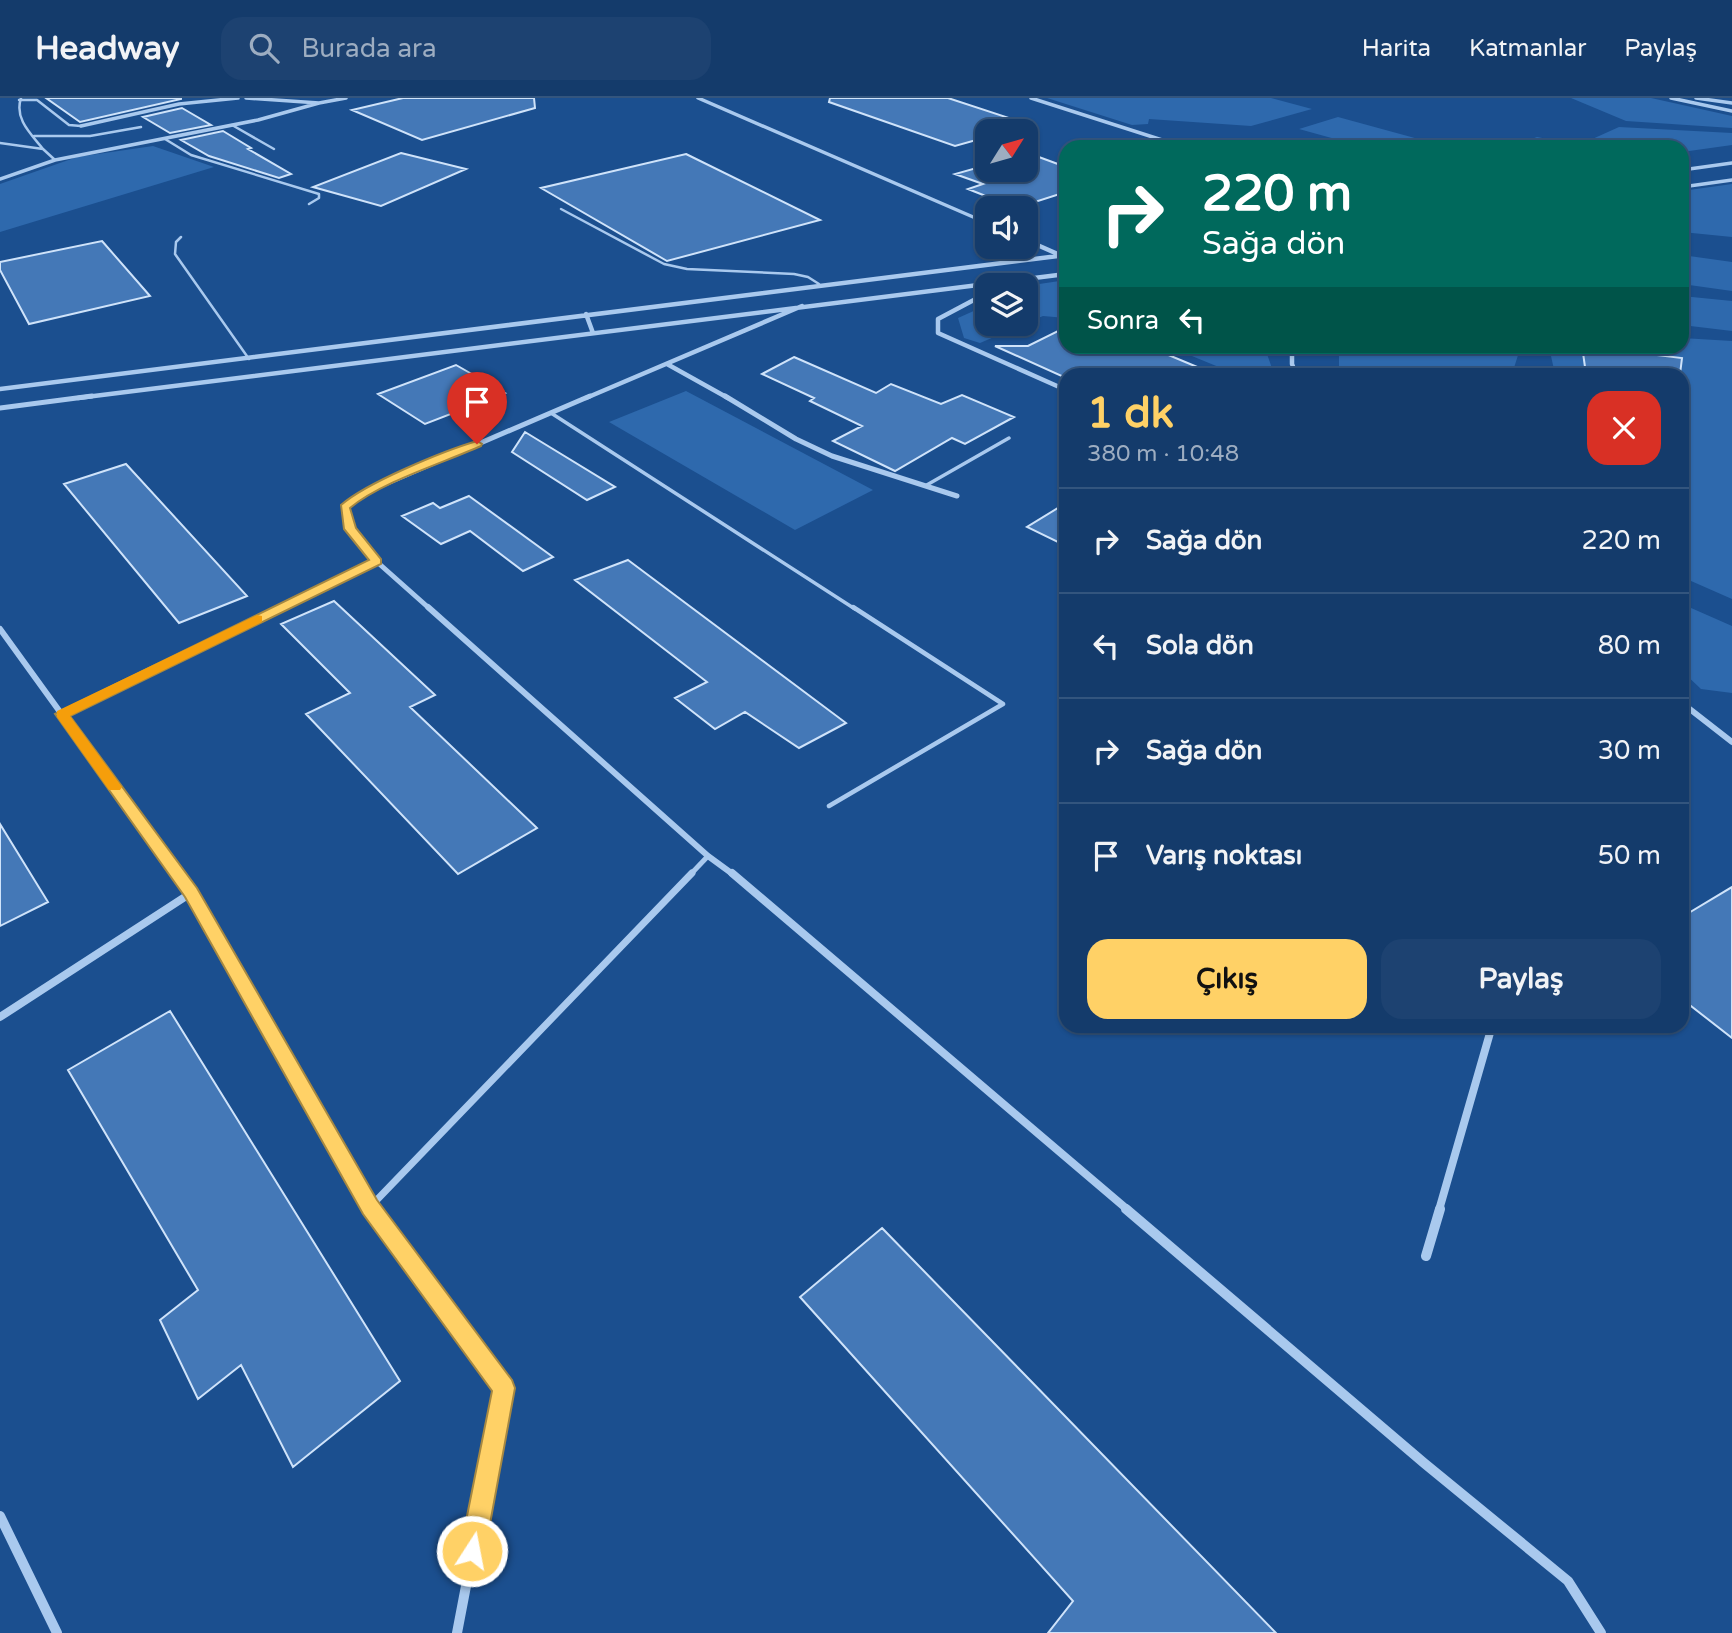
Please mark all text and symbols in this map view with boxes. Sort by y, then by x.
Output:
search box [221,17,711,80]
text: Headway [35,29,179,68]
icon: search [245,29,283,67]
text: Burada ara [301,33,437,64]
text: Harita [1362,34,1431,63]
text: Katmanlar [1469,34,1586,63]
text: Paylaş [1624,34,1697,63]
north arrow [975,119,1038,182]
map controls [975,119,1038,336]
text: 220 m [1202,165,1352,224]
icon: right [1087,168,1178,259]
button: sound [975,196,1038,259]
text: Sağa dön [1202,225,1345,263]
button: layers [975,273,1038,336]
icon: left [1173,301,1211,339]
text: Sonra [1087,305,1159,336]
pin [447,372,507,444]
icon: arrive [458,383,496,421]
text: 1 dk [1087,388,1174,439]
button: close [1587,391,1661,465]
text: 380 m · 10:48 [1087,440,1239,468]
icon: right [1087,522,1125,560]
text: Sağa dön [1146,525,1262,556]
text: 220 m [1581,525,1661,556]
icon: left [1087,627,1125,665]
text: Sola dön [1146,630,1254,661]
text: 80 m [1598,630,1661,661]
icon: right [1087,732,1125,770]
text: Sağa dön [1146,735,1262,766]
text: 30 m [1598,735,1661,766]
icon: arrive [1087,837,1125,875]
text: Varış noktası [1146,840,1302,871]
text: 50 m [1598,840,1661,871]
button: Çıkış [1087,939,1367,1019]
button: Paylaş [1381,939,1661,1019]
position arrow [435,1514,509,1588]

